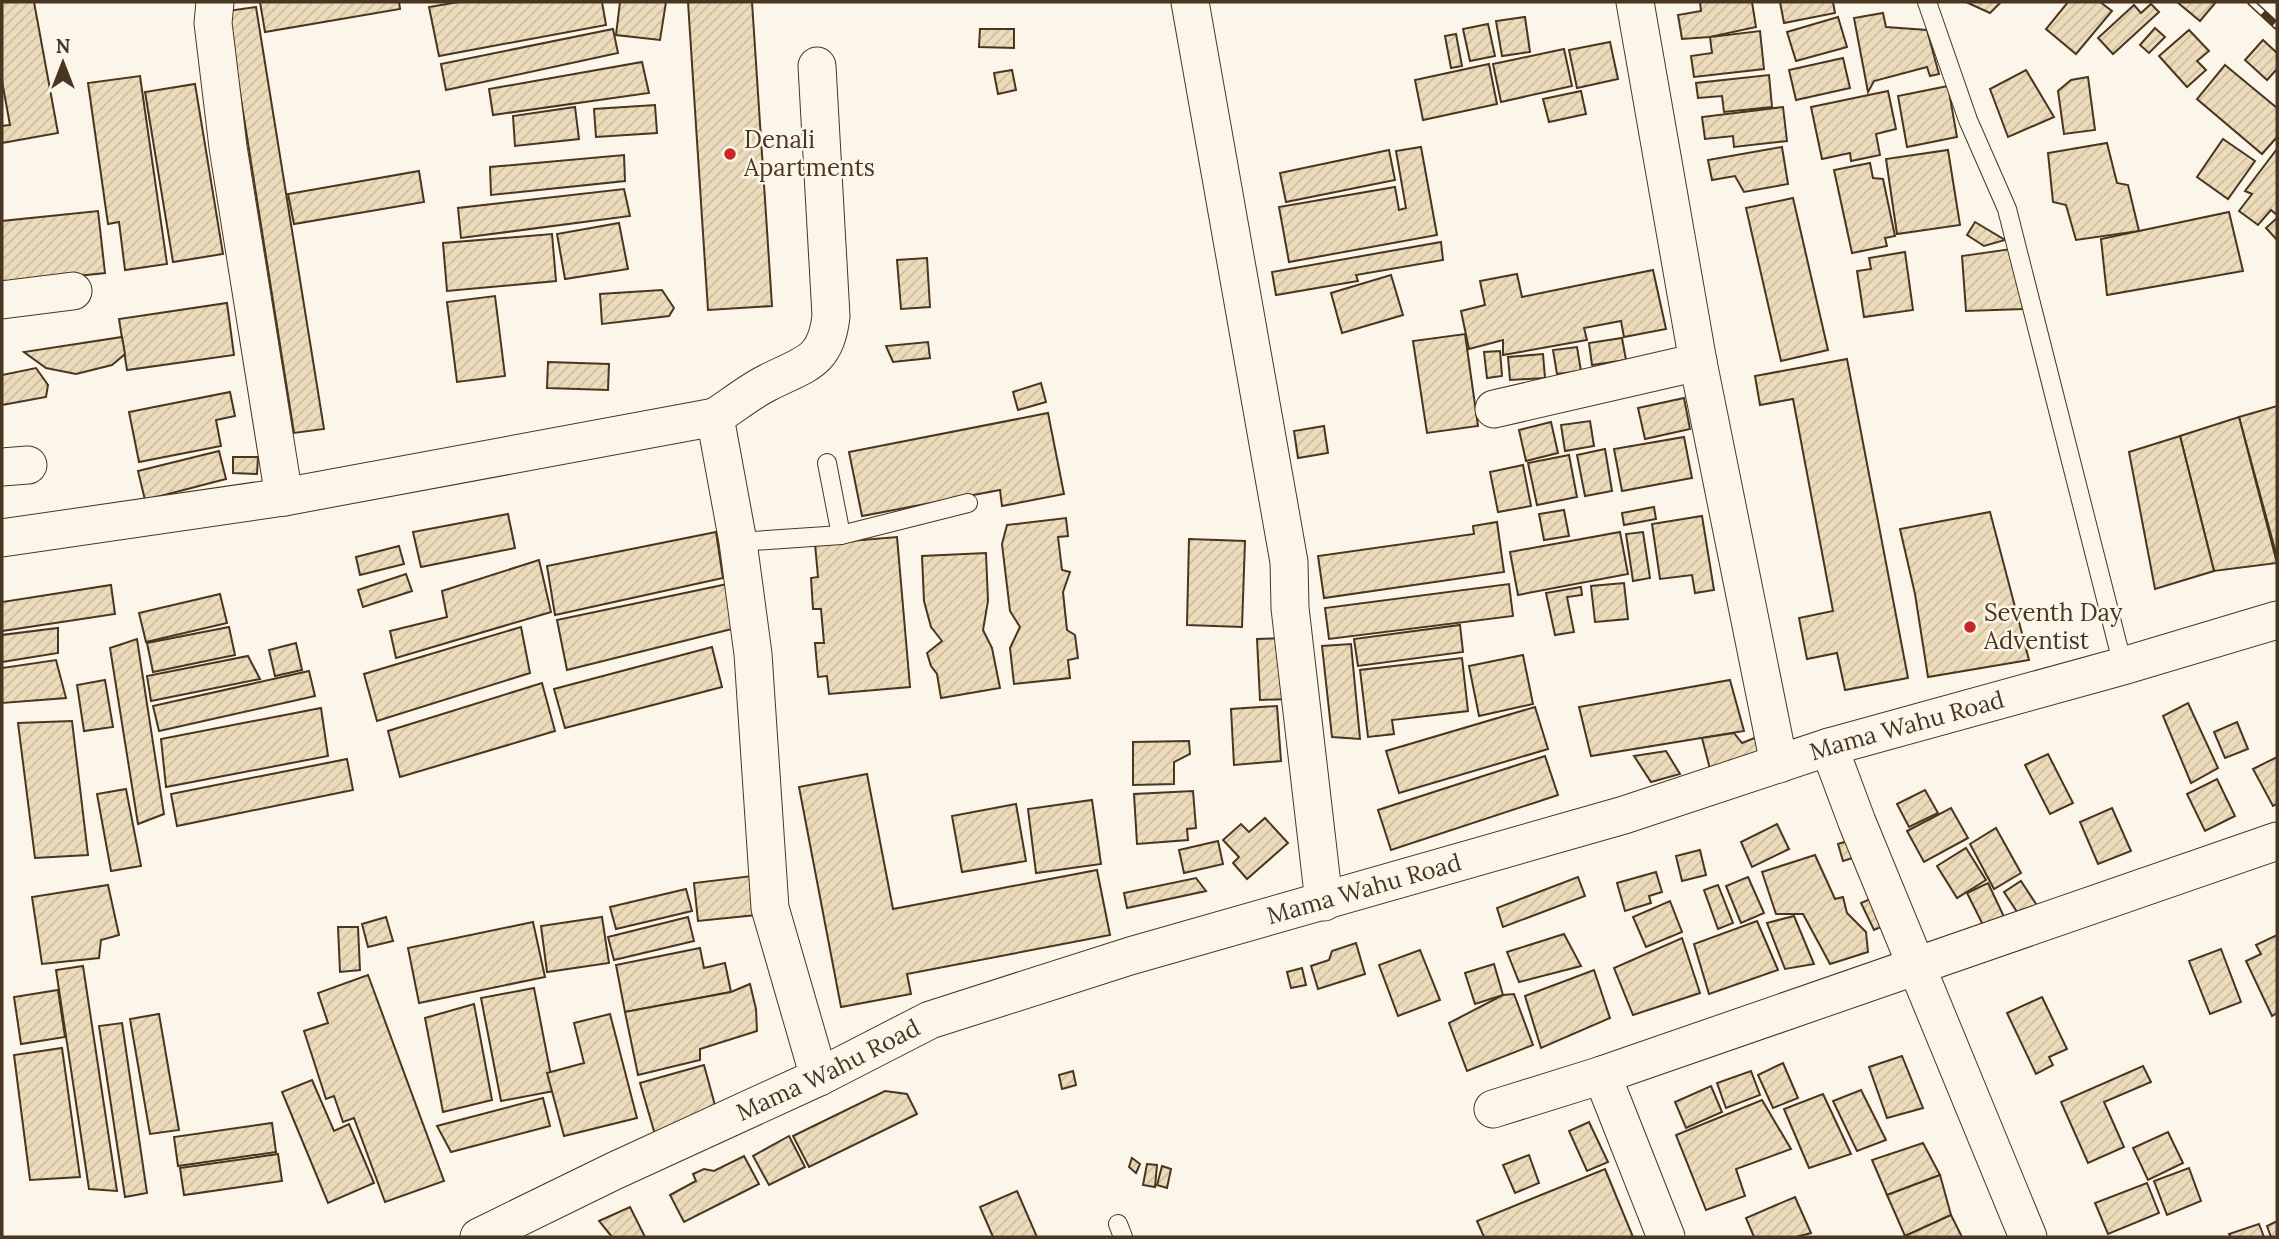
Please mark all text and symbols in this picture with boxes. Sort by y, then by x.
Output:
north arrow [28,28,98,98]
text: N [56,34,71,58]
place label: Denali Apartments [743,124,875,183]
marker: Denali Apartments [722,146,738,162]
place label: Seventh Day Adventist [1983,597,2123,656]
marker: Seventh Day Adventist [1962,619,1978,635]
street label: Mama Wahu Road [1805,683,2008,767]
street label: Mama Wahu Road [1263,846,1465,931]
street label: Mama Wahu Road [731,1012,925,1128]

